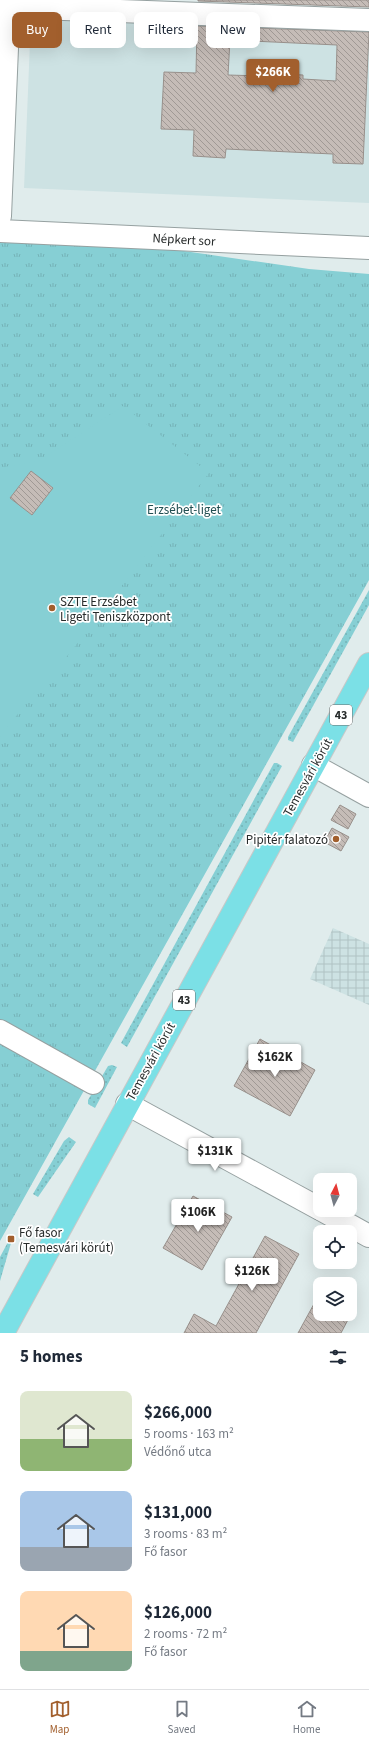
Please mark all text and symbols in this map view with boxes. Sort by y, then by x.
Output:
chip: Buy [12,12,62,48]
chip: Rent [70,12,126,48]
chip: Filters [134,12,198,48]
chip: New [206,12,260,48]
pin: $266K [245,59,301,93]
text: $266K [255,63,291,81]
street label: Népkert sor [152,229,216,251]
park label: Erzsébet-liget [147,501,222,519]
place label: SZTE Erzsébet Ligeti Teniszközpont [60,593,171,626]
marker: SZTE Erzsébet Ligeti Teniszközpont [47,603,57,613]
road number: 43 [330,705,352,725]
street label: Temesvári körút [279,734,337,820]
place label: Pipitér falatozó [246,831,328,849]
marker: Pipitér falatozó [331,834,341,844]
road number: 43 [173,990,195,1010]
street label: Temesvári körút [122,1018,180,1104]
pin: $162K [247,1044,303,1078]
text: $162K [257,1048,293,1066]
pin: $131K [187,1138,243,1172]
text: $131K [197,1142,233,1160]
north arrow [313,1173,357,1217]
map controls [313,1173,357,1321]
pin: $106K [170,1199,226,1233]
text: $106K [180,1203,216,1221]
place label: Fő fasor (Temesvári körút) [19,1224,114,1257]
button: locate [313,1225,357,1269]
marker: Fő fasor (Temesvári körút) [6,1234,16,1244]
pin: $126K [224,1258,280,1292]
text: $126K [234,1262,270,1280]
button: layers [313,1277,357,1321]
text: 5 homes [20,1345,82,1369]
icon: filters [327,1346,349,1368]
text: $266,000 [144,1401,212,1425]
icon: home [52,1407,100,1455]
text: 5 rooms · 163 m² [144,1425,234,1443]
text: Védőnő utca [144,1443,212,1461]
text: $131,000 [144,1501,212,1525]
icon: home [52,1507,100,1555]
text: 3 rooms · 83 m² [144,1525,227,1543]
text: Fő fasor [144,1543,187,1561]
text: $126,000 [144,1601,212,1625]
icon: home [52,1607,100,1655]
text: 2 rooms · 72 m² [144,1625,227,1643]
text: Fő fasor [144,1643,187,1661]
tab: Map [49,1698,71,1737]
tab: Saved [168,1698,196,1737]
tab: Home [293,1698,320,1737]

